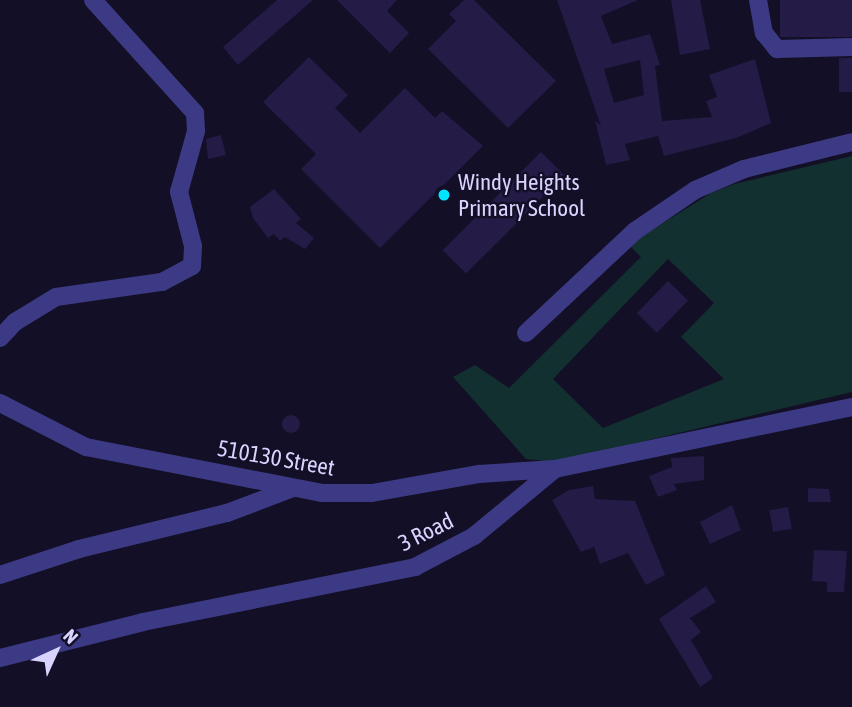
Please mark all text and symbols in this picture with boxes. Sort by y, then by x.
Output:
place label: Windy Heights Primary School [458,168,585,222]
marker: Windy Heights Primary School [436,187,452,203]
street label: 510130 Street [215,434,337,482]
street label: 3 Road [394,507,458,557]
north arrow [21,616,91,686]
text: N [59,624,83,648]

